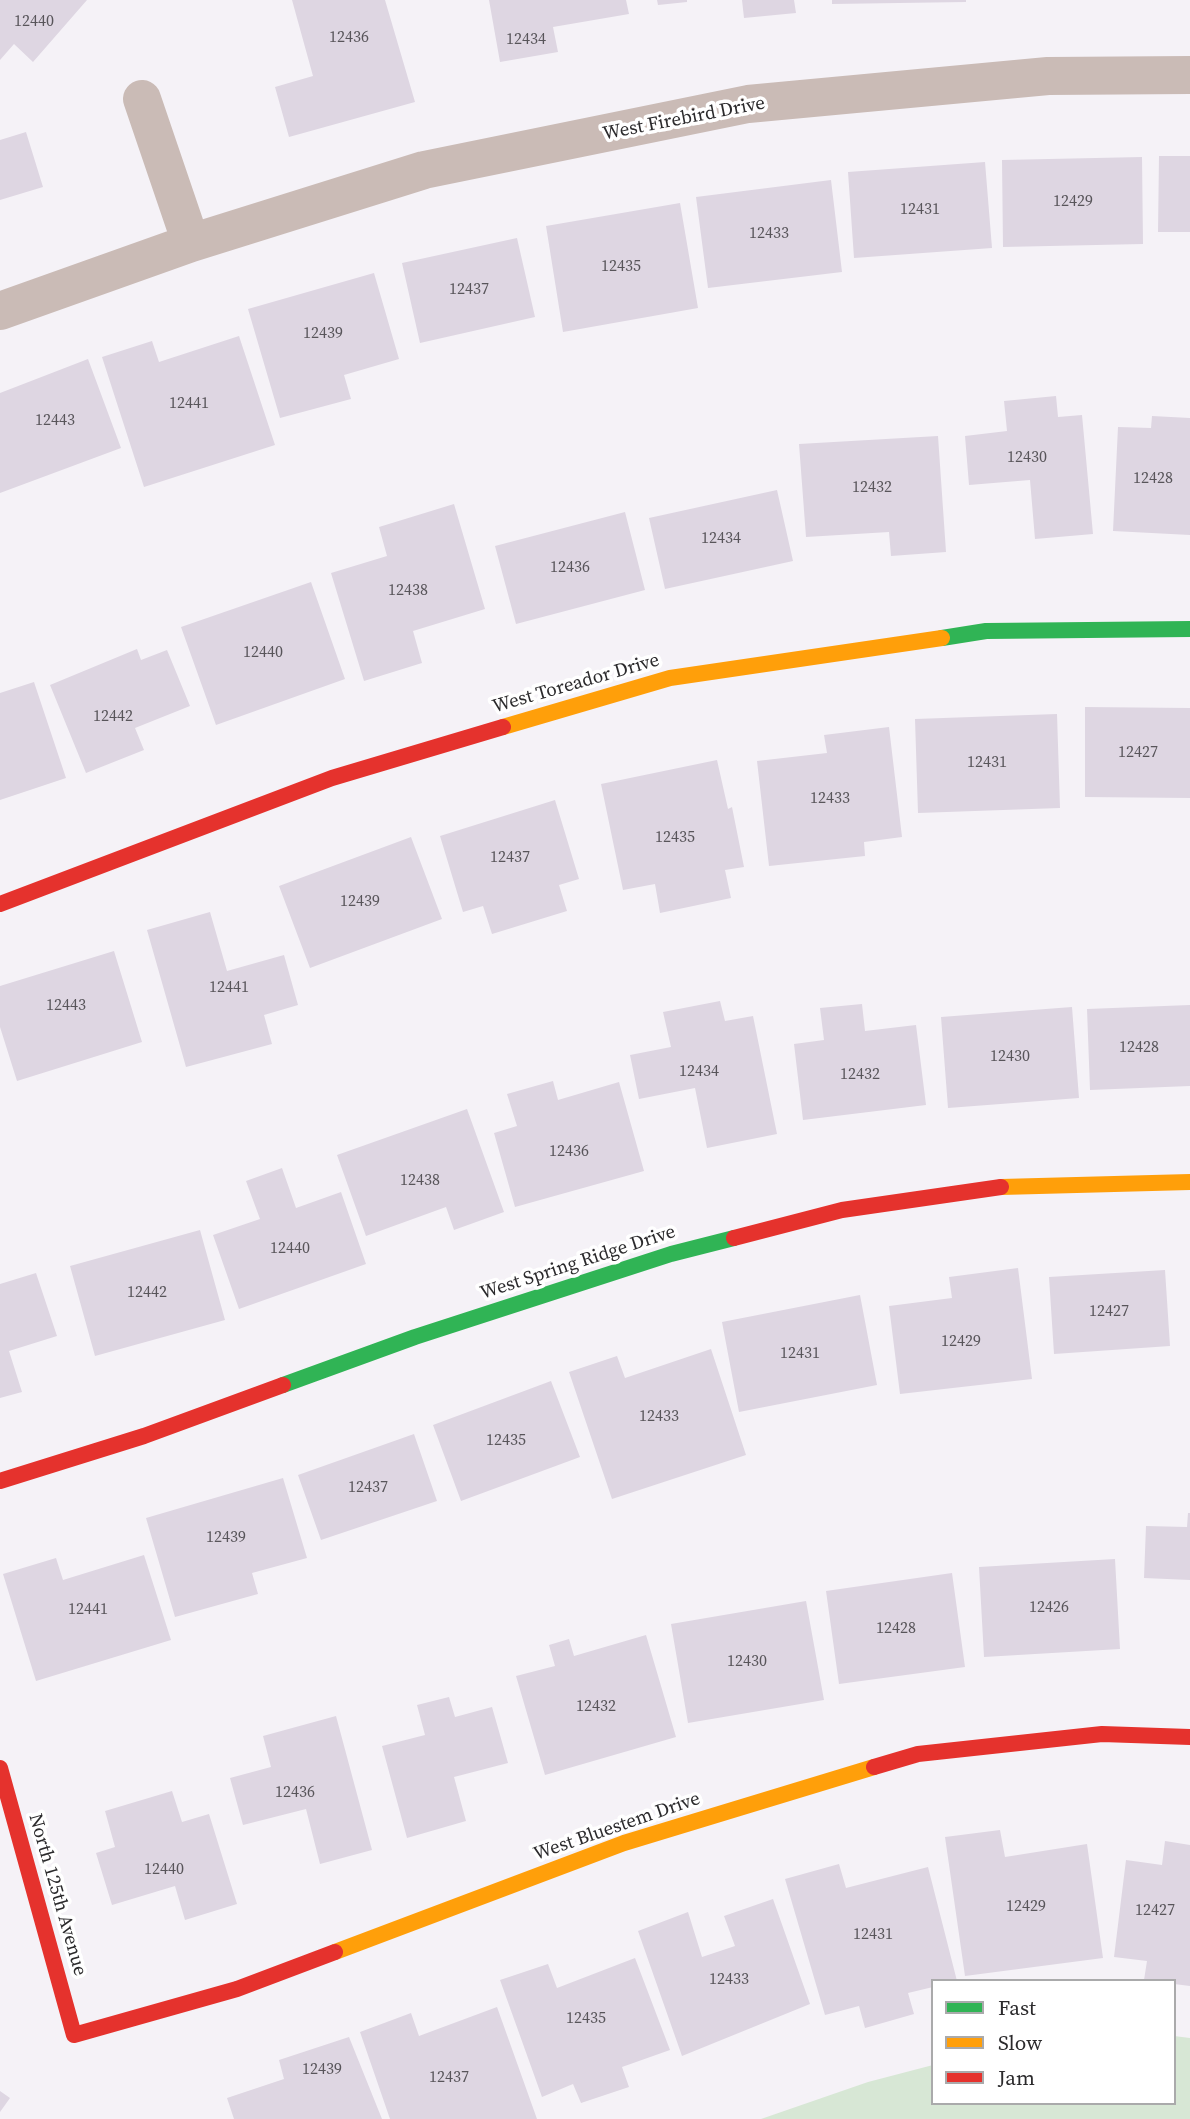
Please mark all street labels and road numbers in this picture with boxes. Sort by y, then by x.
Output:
street label: West Firebird Drive [601,92,767,146]
street label: West Toreador Drive [490,649,662,719]
street label: West Spring Ridge Drive [478,1221,678,1305]
street label: West Bluestem Drive [531,1788,703,1866]
street label: North 125th Avenue [23,1811,91,1979]

